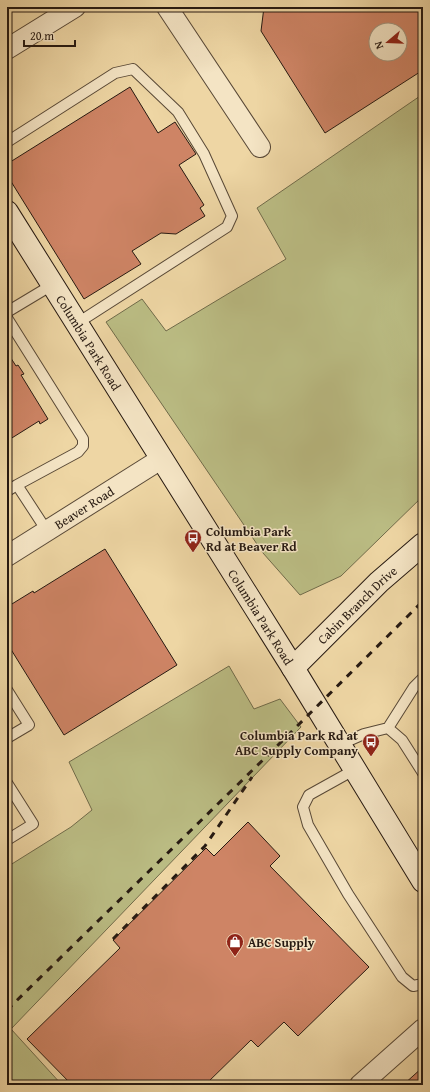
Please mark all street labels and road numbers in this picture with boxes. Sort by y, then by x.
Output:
street label: Columbia Park Road [52,291,126,394]
street label: Beaver Road [51,482,118,533]
street label: Cabin Branch Drive [313,561,401,648]
street label: Columbia Park Road [224,565,298,668]

